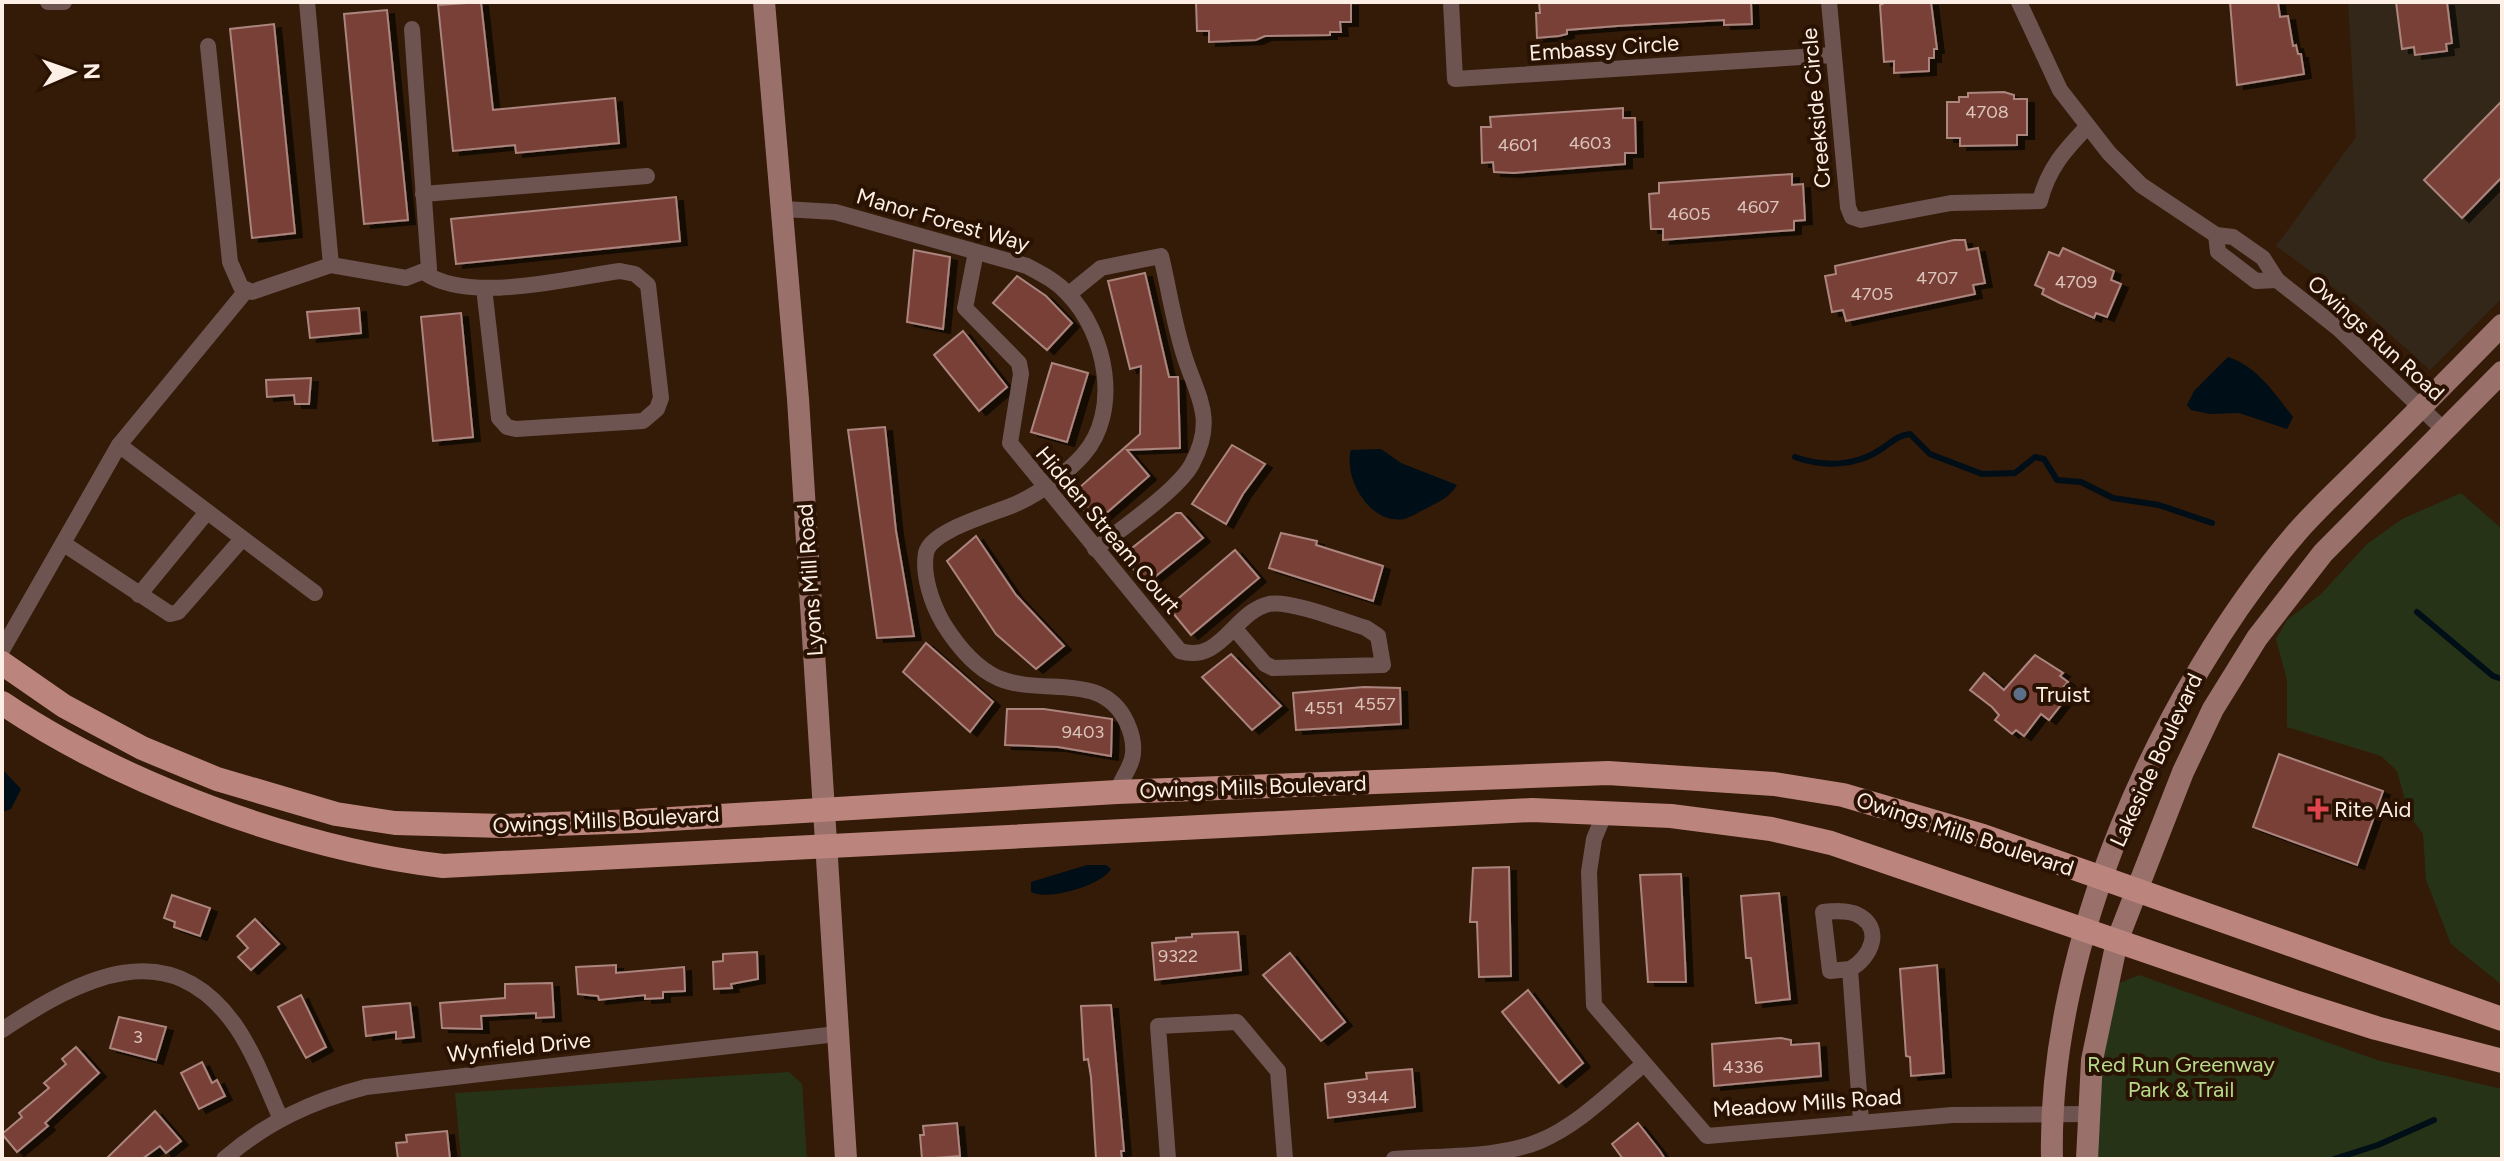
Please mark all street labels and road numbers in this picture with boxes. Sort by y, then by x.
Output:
street label: Creekside Circle [1796,27,1836,189]
street label: Embassy Circle [1528,29,1680,67]
street label: Manor Forest Way [853,182,1033,258]
street label: Owings Run Road [2302,270,2450,406]
street label: Hidden Stream Court [1030,441,1186,619]
street label: Lyons Mill Road [791,503,829,657]
street label: Lakeside Boulevard [2104,669,2208,851]
street label: Owings Mills Boulevard [1139,770,1367,804]
street label: Owings Mills Boulevard [1853,786,2077,882]
street label: Owings Mills Boulevard [492,801,720,839]
street label: Wynfield Drive [446,1026,592,1068]
street label: Meadow Mills Road [1711,1083,1903,1123]

